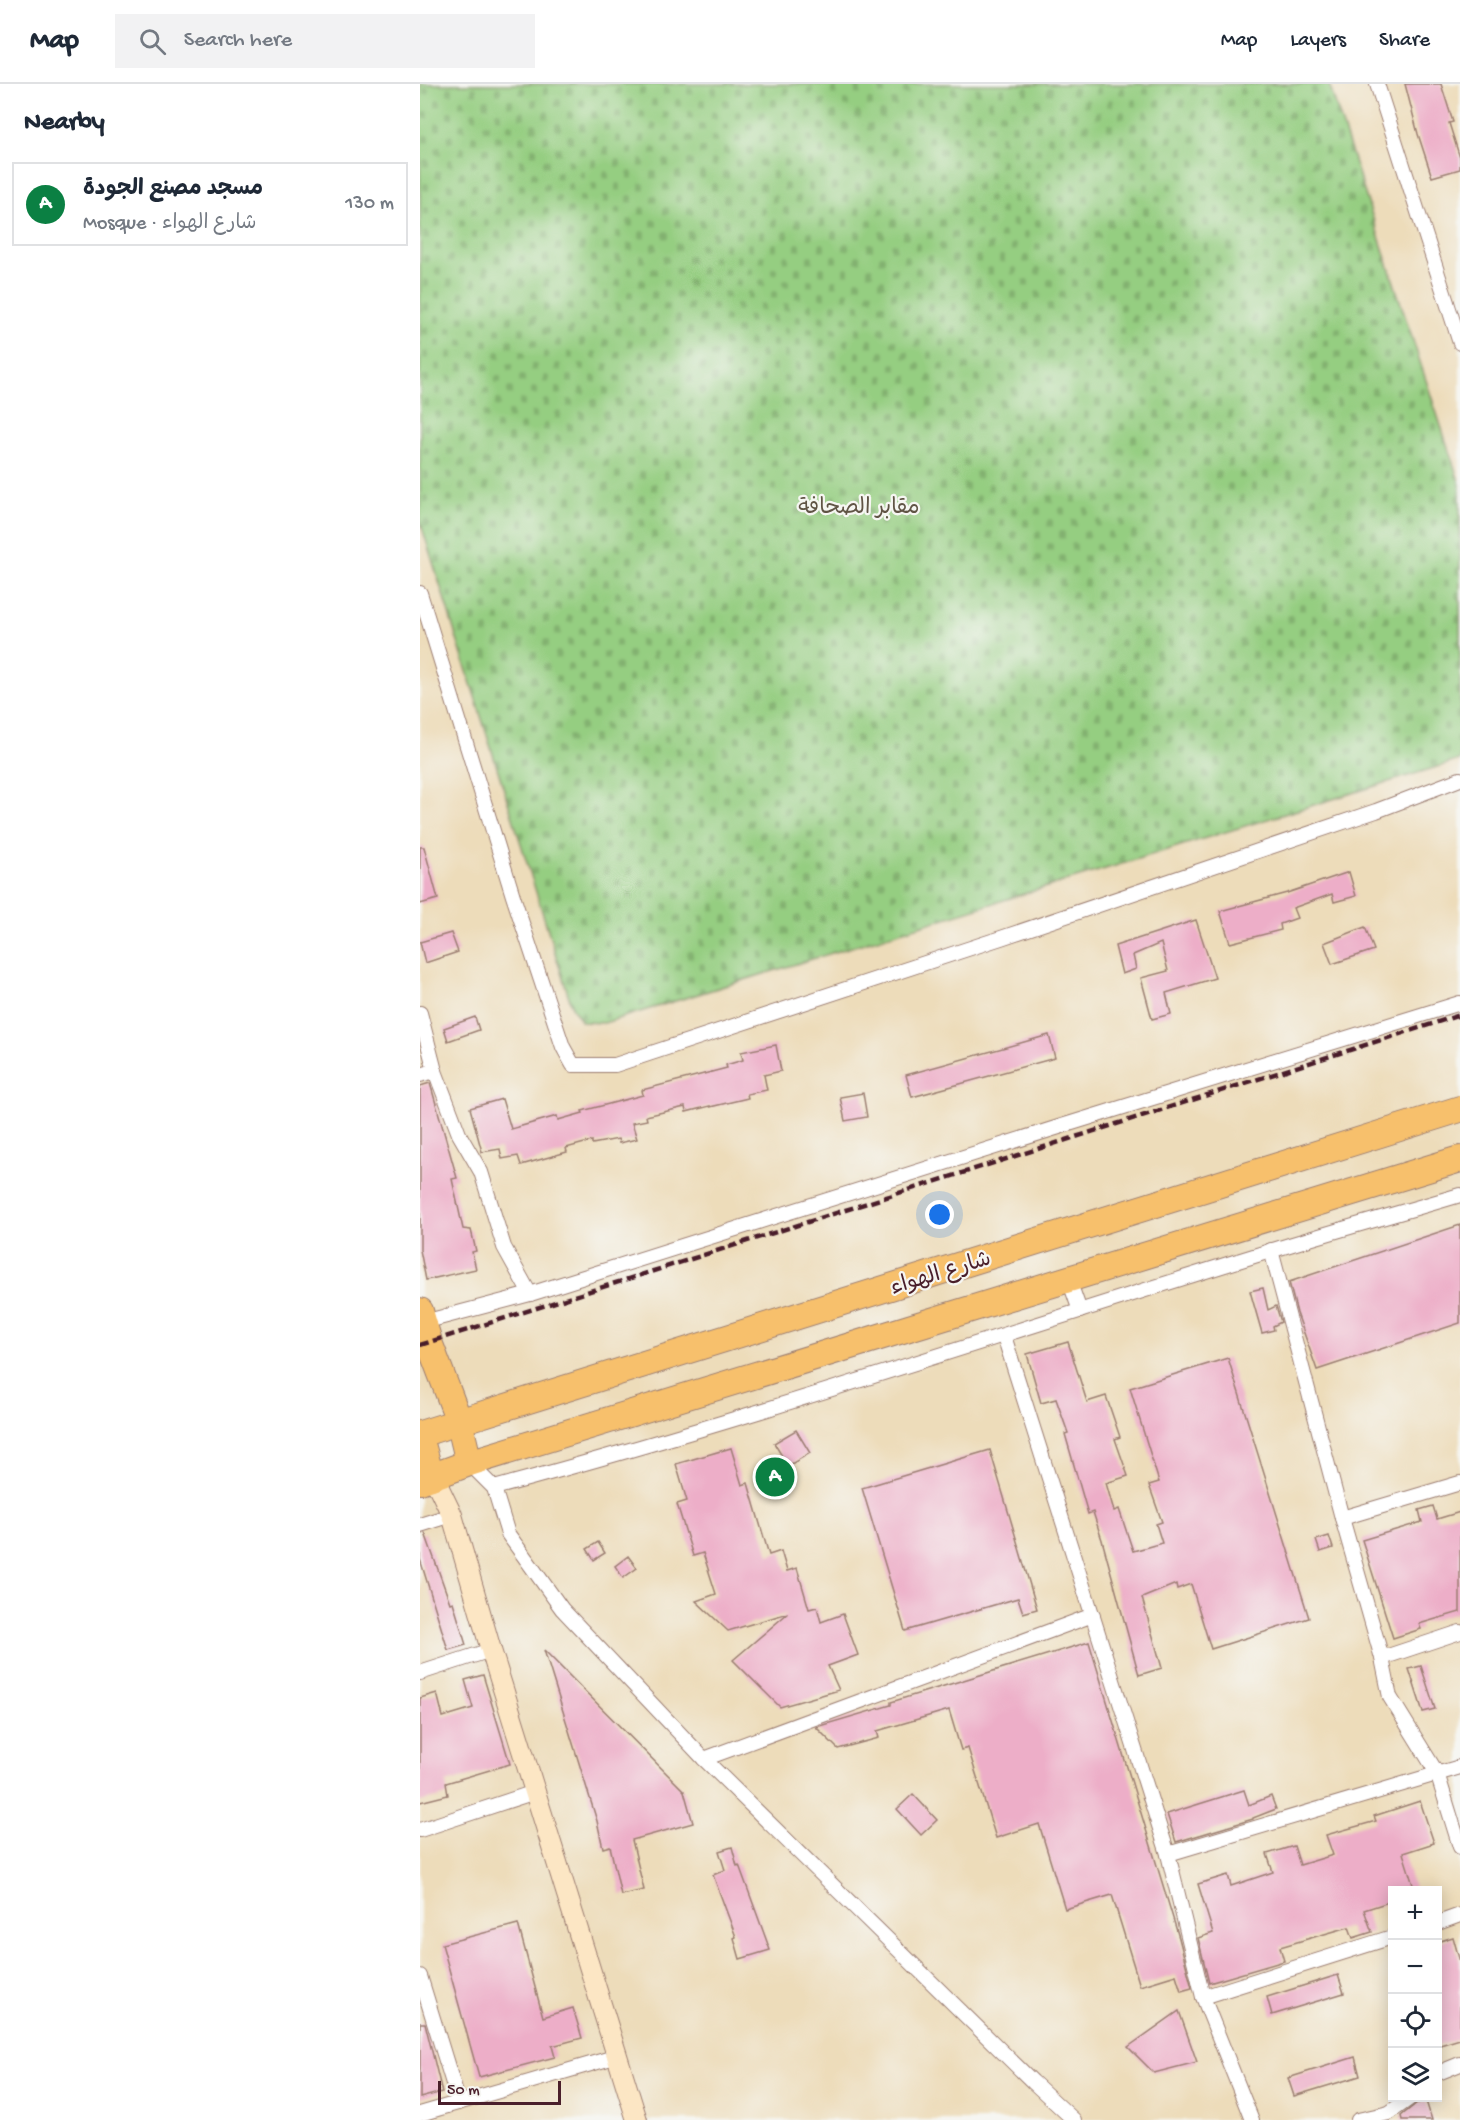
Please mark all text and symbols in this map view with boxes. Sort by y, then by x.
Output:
search box [115,14,535,68]
text: Map [30,25,79,58]
icon: search [136,25,169,58]
text: Search here [184,28,292,54]
text: Map [1221,29,1257,54]
text: Layers [1290,29,1346,54]
text: Share [1379,29,1430,54]
text: Nearby [24,108,105,139]
text: مسجد مصنع الجودة [83,177,263,203]
text: A [40,193,51,216]
text: 130 m [345,193,394,216]
text: Mosque · شارع الهواء [83,213,256,236]
park label: مقابر الصحافة [798,496,920,522]
your location [925,1200,954,1229]
street label: شارع الهواء [888,1247,995,1302]
pin: A [756,1454,794,1500]
map controls [1388,1886,1442,2102]
button: + [1388,1886,1442,1940]
button: − [1388,1940,1442,1994]
button: locate [1388,1994,1442,2048]
button: layers [1388,2048,1442,2102]
scale bar [438,2078,561,2106]
text: 50 m [447,2082,480,2101]

